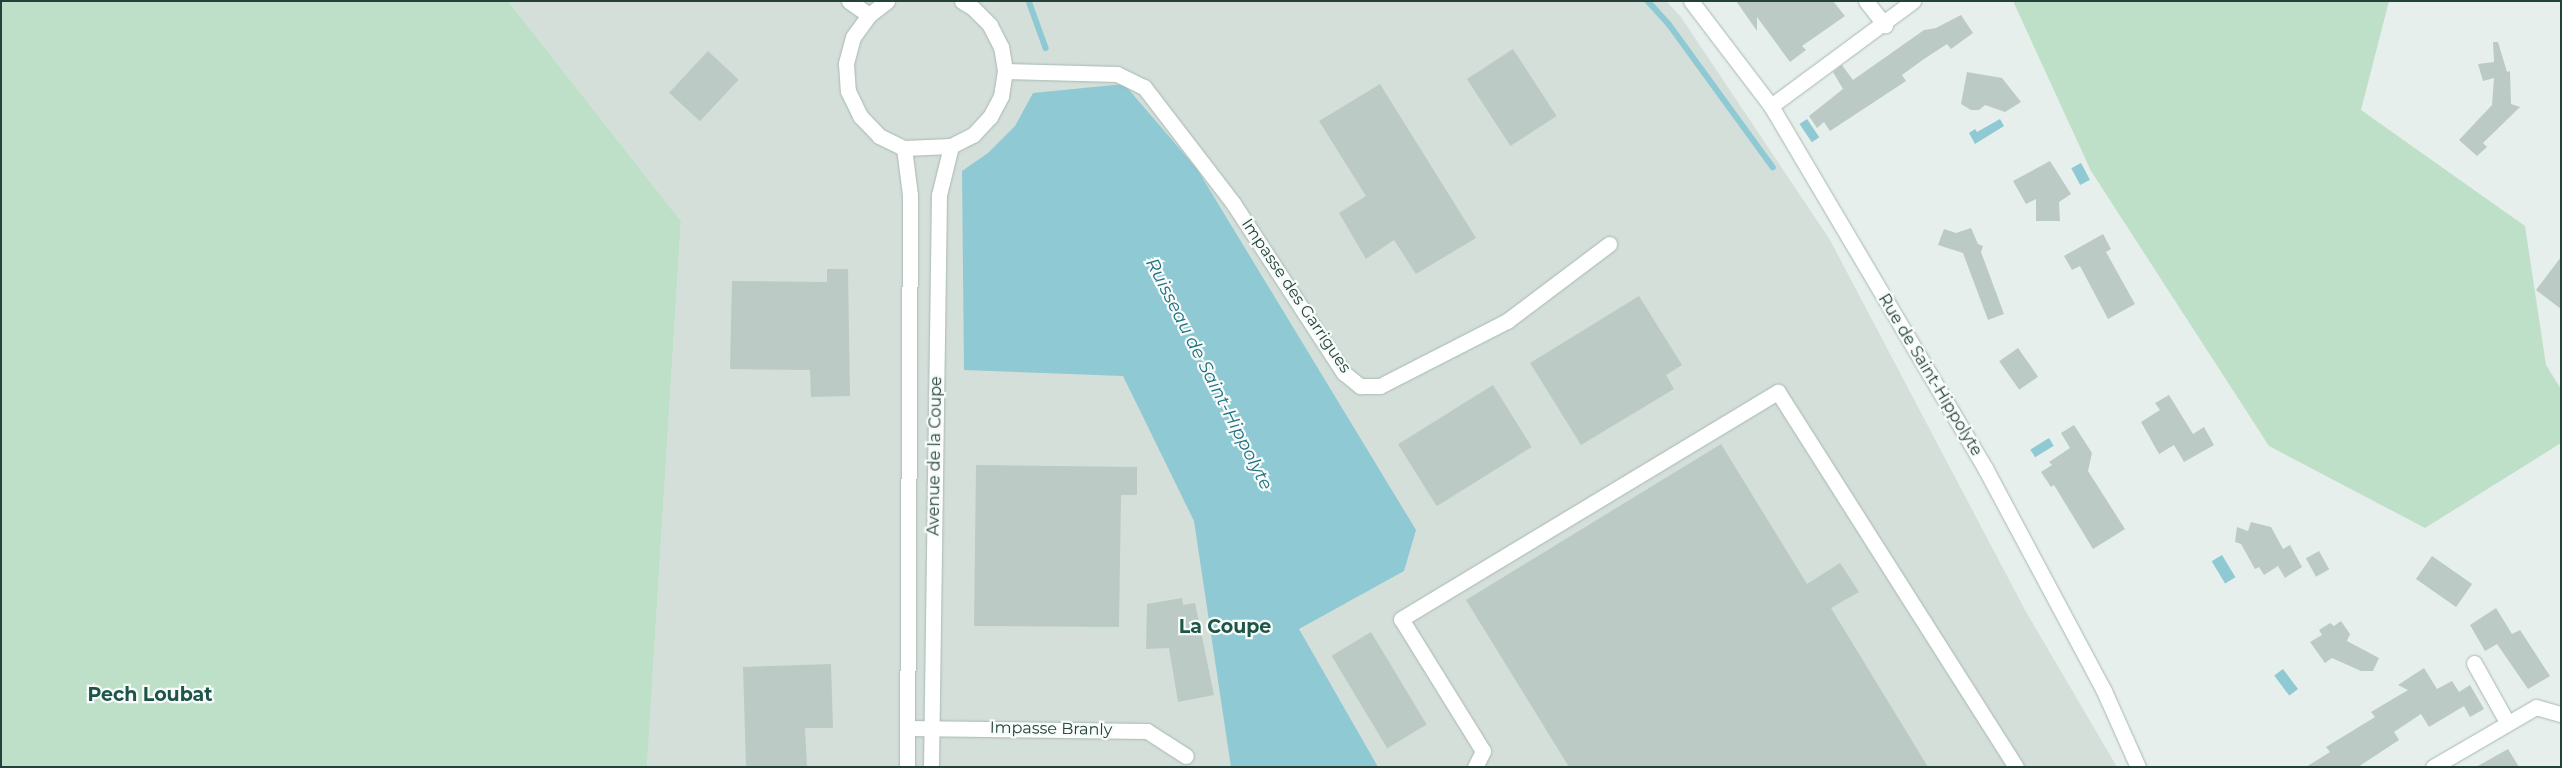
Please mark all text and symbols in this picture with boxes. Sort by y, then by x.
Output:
street label: Impasse des Garrigues [1237,215,1355,377]
water label: Ruisseau de Saint-Hippolyte [1141,255,1277,493]
street label: Rue de Saint-Hippolyte [1874,290,1986,460]
street label: Avenue de la Coupe [924,376,946,536]
district label: La Coupe [1179,616,1271,638]
district label: Pech Loubat [87,684,213,706]
street label: Impasse Branly [990,718,1112,740]

